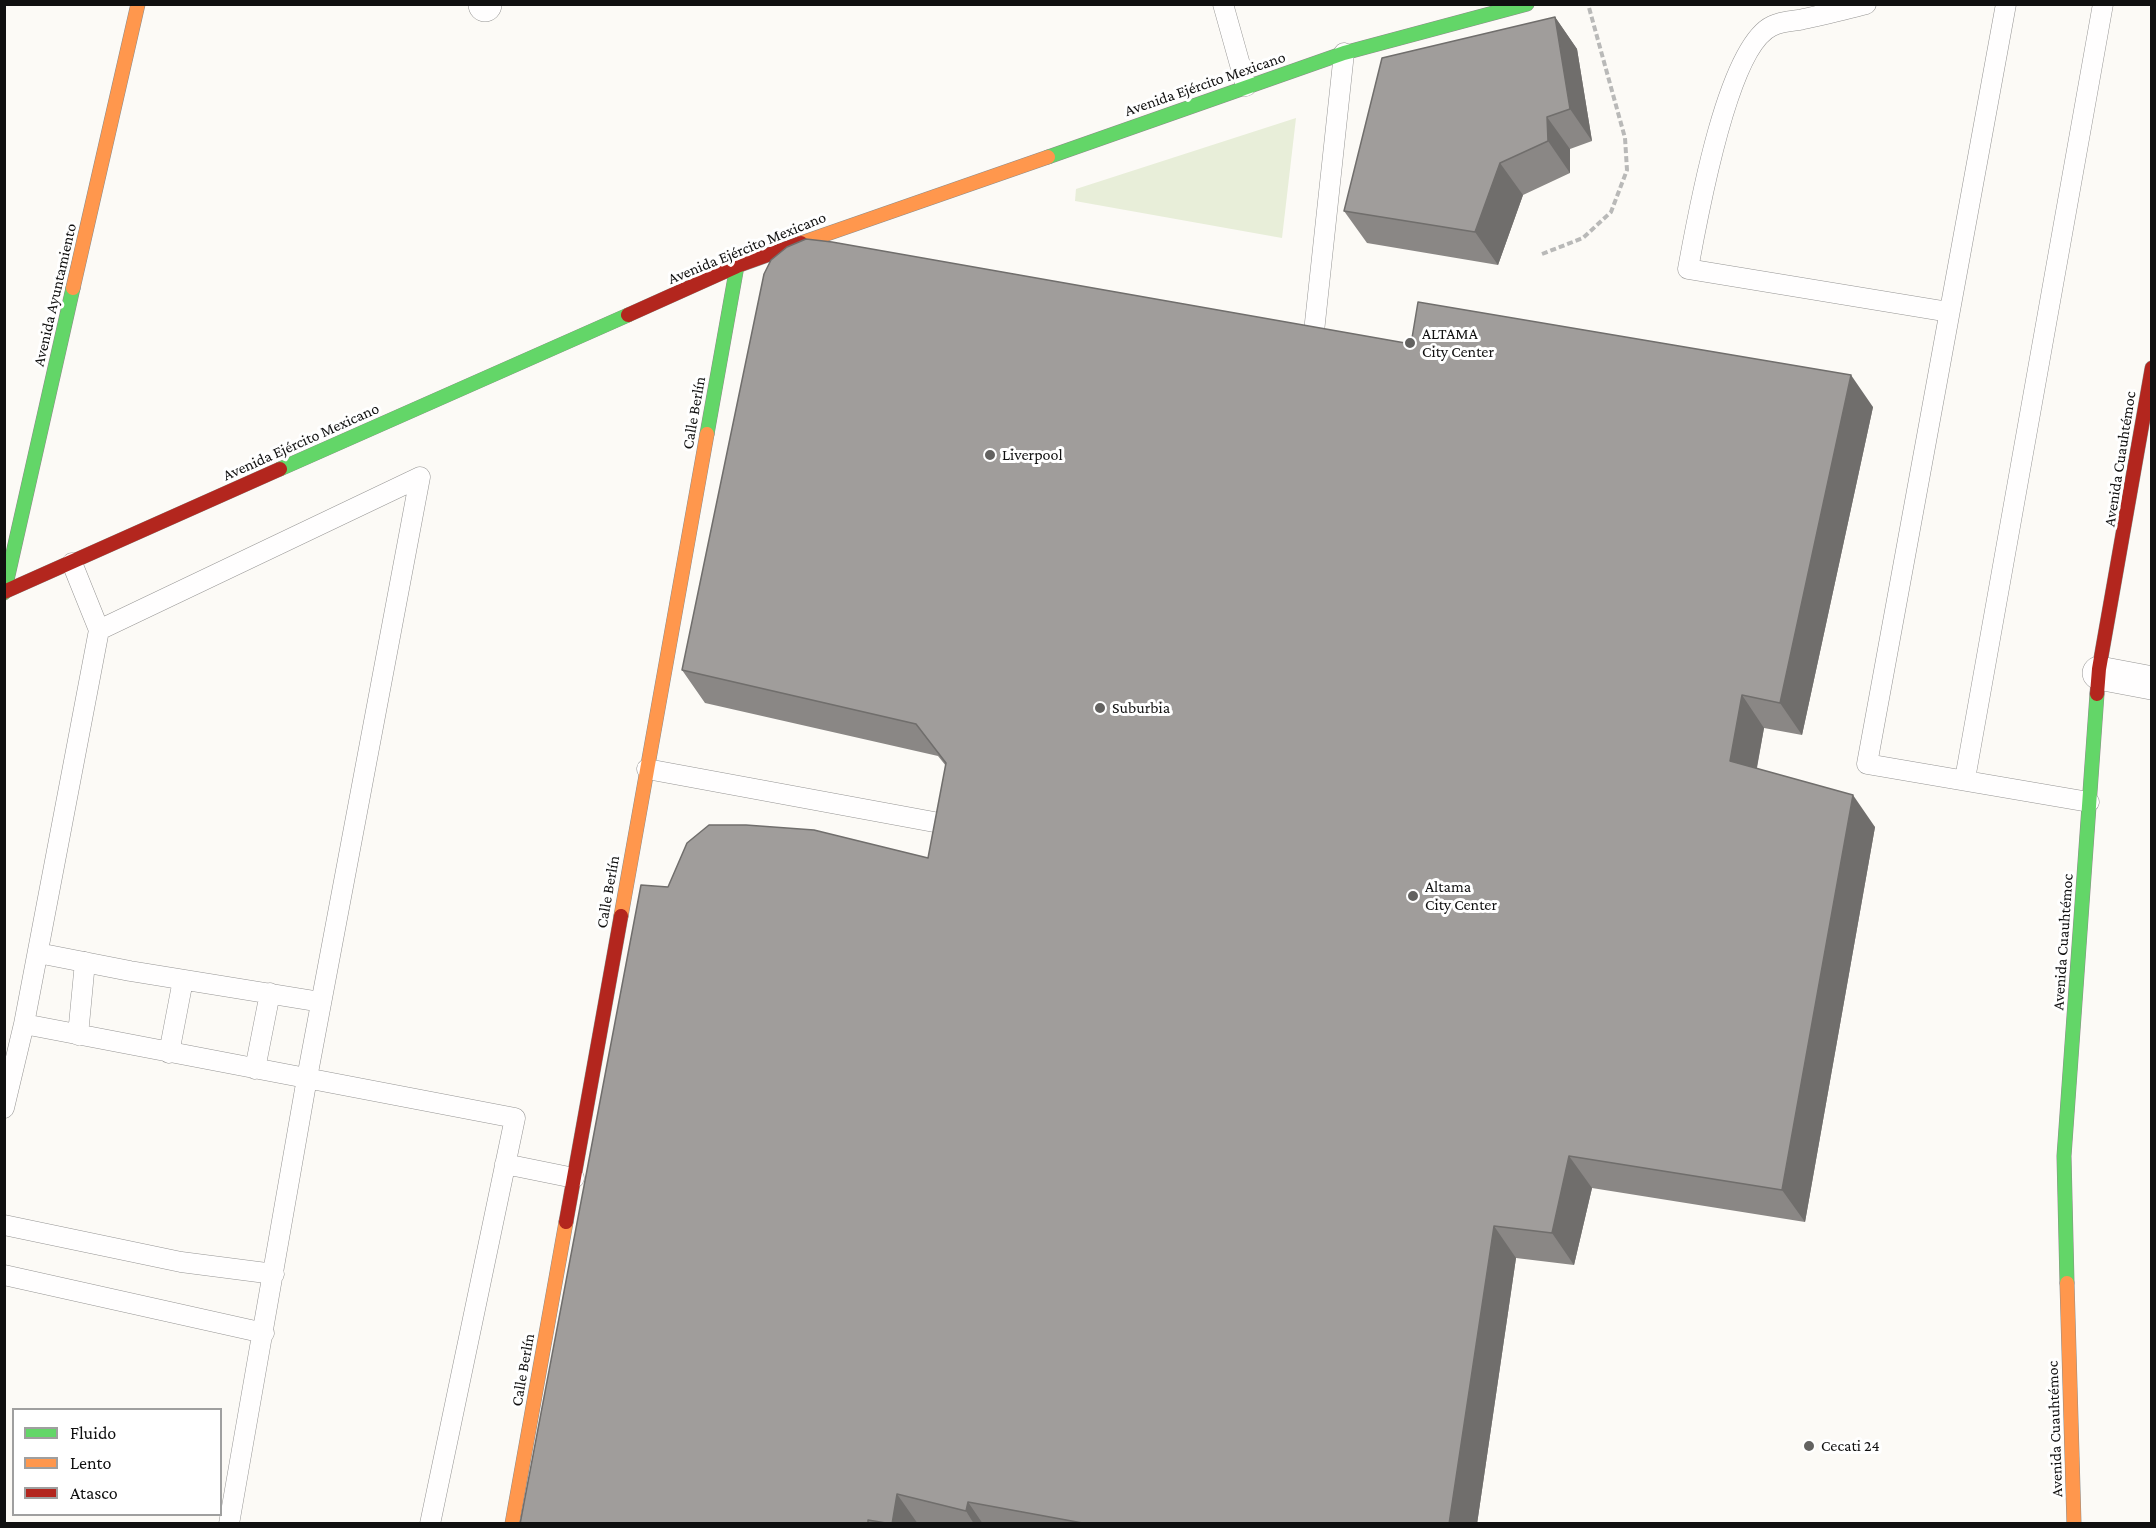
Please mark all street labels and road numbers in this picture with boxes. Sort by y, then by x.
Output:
street label: Avenida Ejército Mexicano [1122,47,1288,121]
street label: Avenida Ejército Mexicano [665,207,829,289]
street label: Avenida Ayuntamiento [29,222,81,368]
street label: Calle Berlín [678,375,710,451]
street label: Avenida Cuauhtémoc [2100,390,2140,528]
street label: Avenida Ejército Mexicano [220,399,382,485]
street label: Calle Berlín [592,854,624,930]
street label: Avenida Cuauhtémoc [2049,873,2077,1011]
street label: Calle Berlín [507,1332,539,1408]
street label: Avenida Cuauhtémoc [2043,1360,2067,1498]

